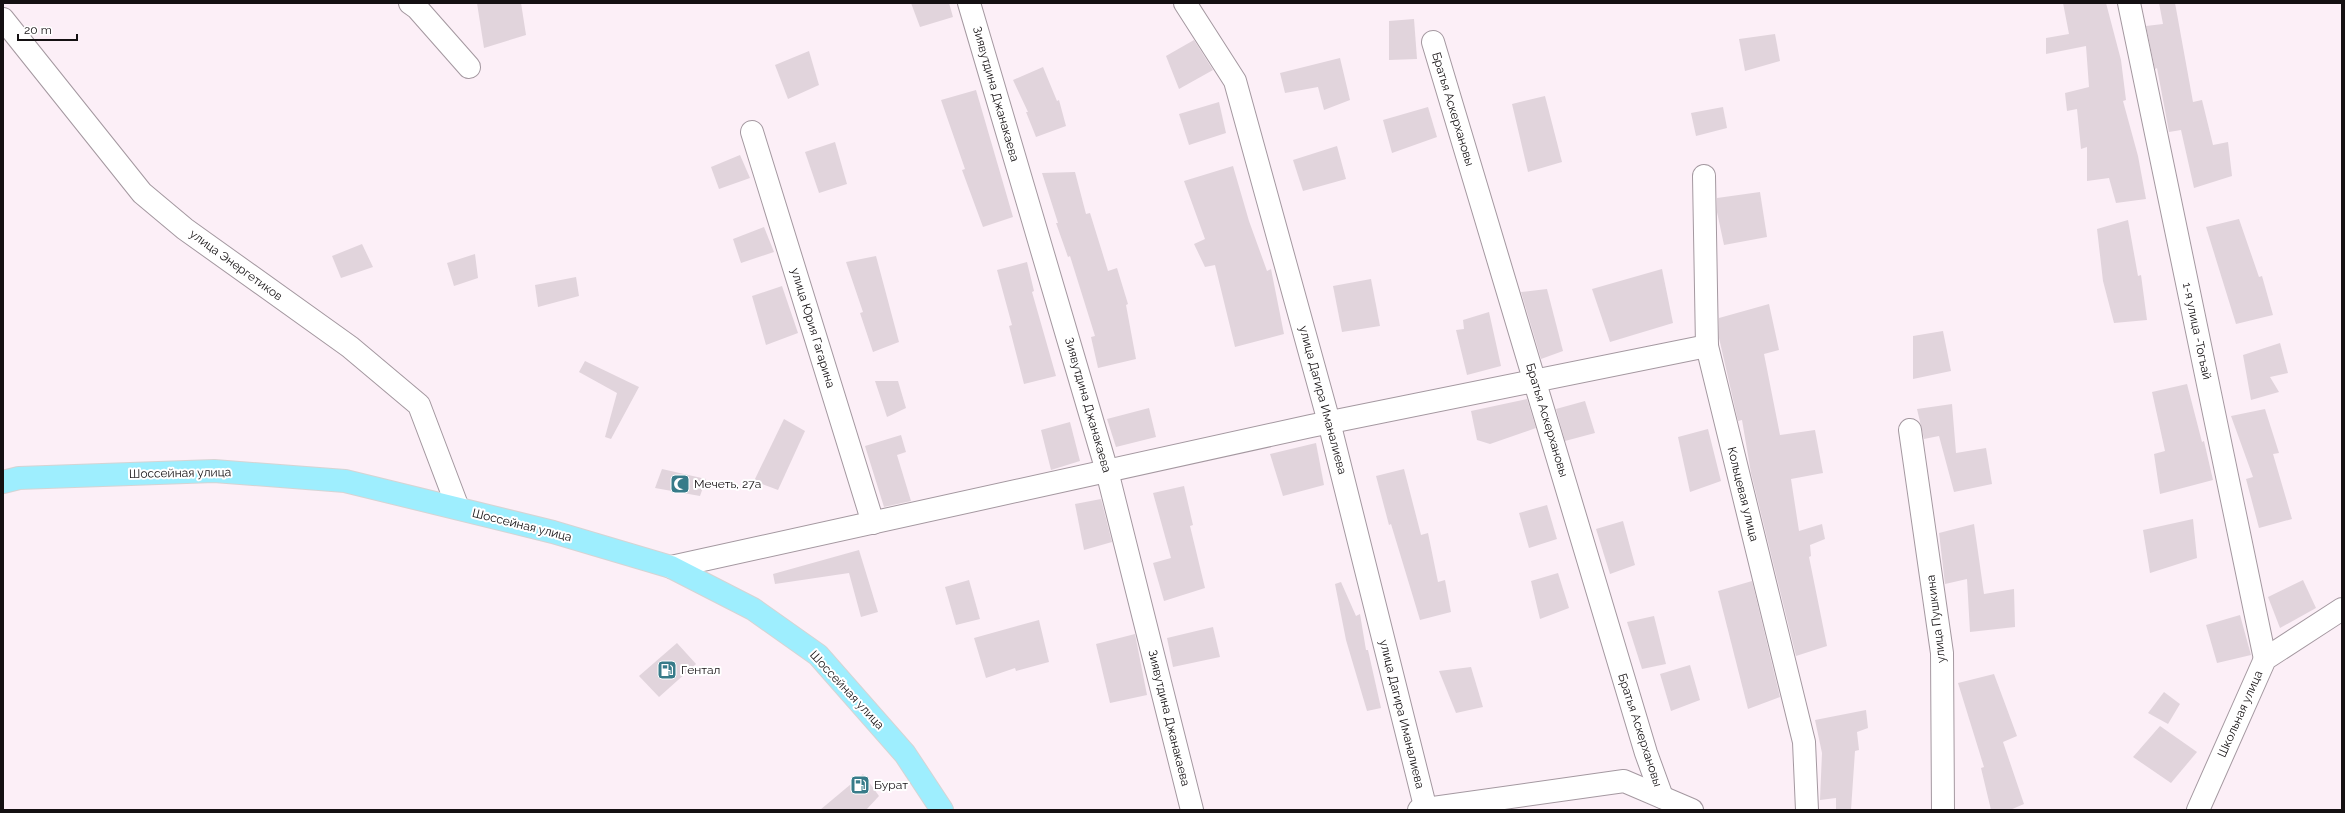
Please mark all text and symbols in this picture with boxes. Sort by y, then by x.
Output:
scale bar [18,16,77,42]
text: 20 m [24,23,52,37]
street label: Зиявутдина Джанакаева [970,25,1022,163]
street label: Братья Аскерхановы [1429,50,1477,168]
street label: улица Энергетиков [187,227,285,303]
street label: улица Юрия Гагарина [788,266,838,390]
street label: 1-я улица -Тогъай [2180,281,2214,381]
street label: улица Дагира Иманалиева [1296,324,1350,476]
street label: Зиявутдина Джанакаева [1062,336,1114,474]
street label: Братья Аскерхановы [1523,361,1571,479]
street label: Кольцевая улица [1724,445,1762,543]
street label: Шоссейная улица [129,465,231,481]
mosque icon: Мечеть, 27а [669,473,691,495]
place label: Мечеть, 27а [694,477,761,491]
street label: Шоссейная улица [471,506,573,544]
street label: улица Пушкина [1924,574,1948,664]
street label: улица Дагира Иманалиева [1377,638,1427,790]
street label: Шоссейная улица [807,648,887,732]
street label: Зиявутдина Джанакаева [1145,648,1193,788]
fuel station icon: Гентал [656,659,678,681]
place label: Гентал [681,663,720,677]
street label: Школьная улица [2215,668,2265,760]
street label: Братья Аскерхановы [1615,672,1665,788]
fuel station icon: Бурат [849,774,871,796]
place label: Бурат [874,778,908,792]

